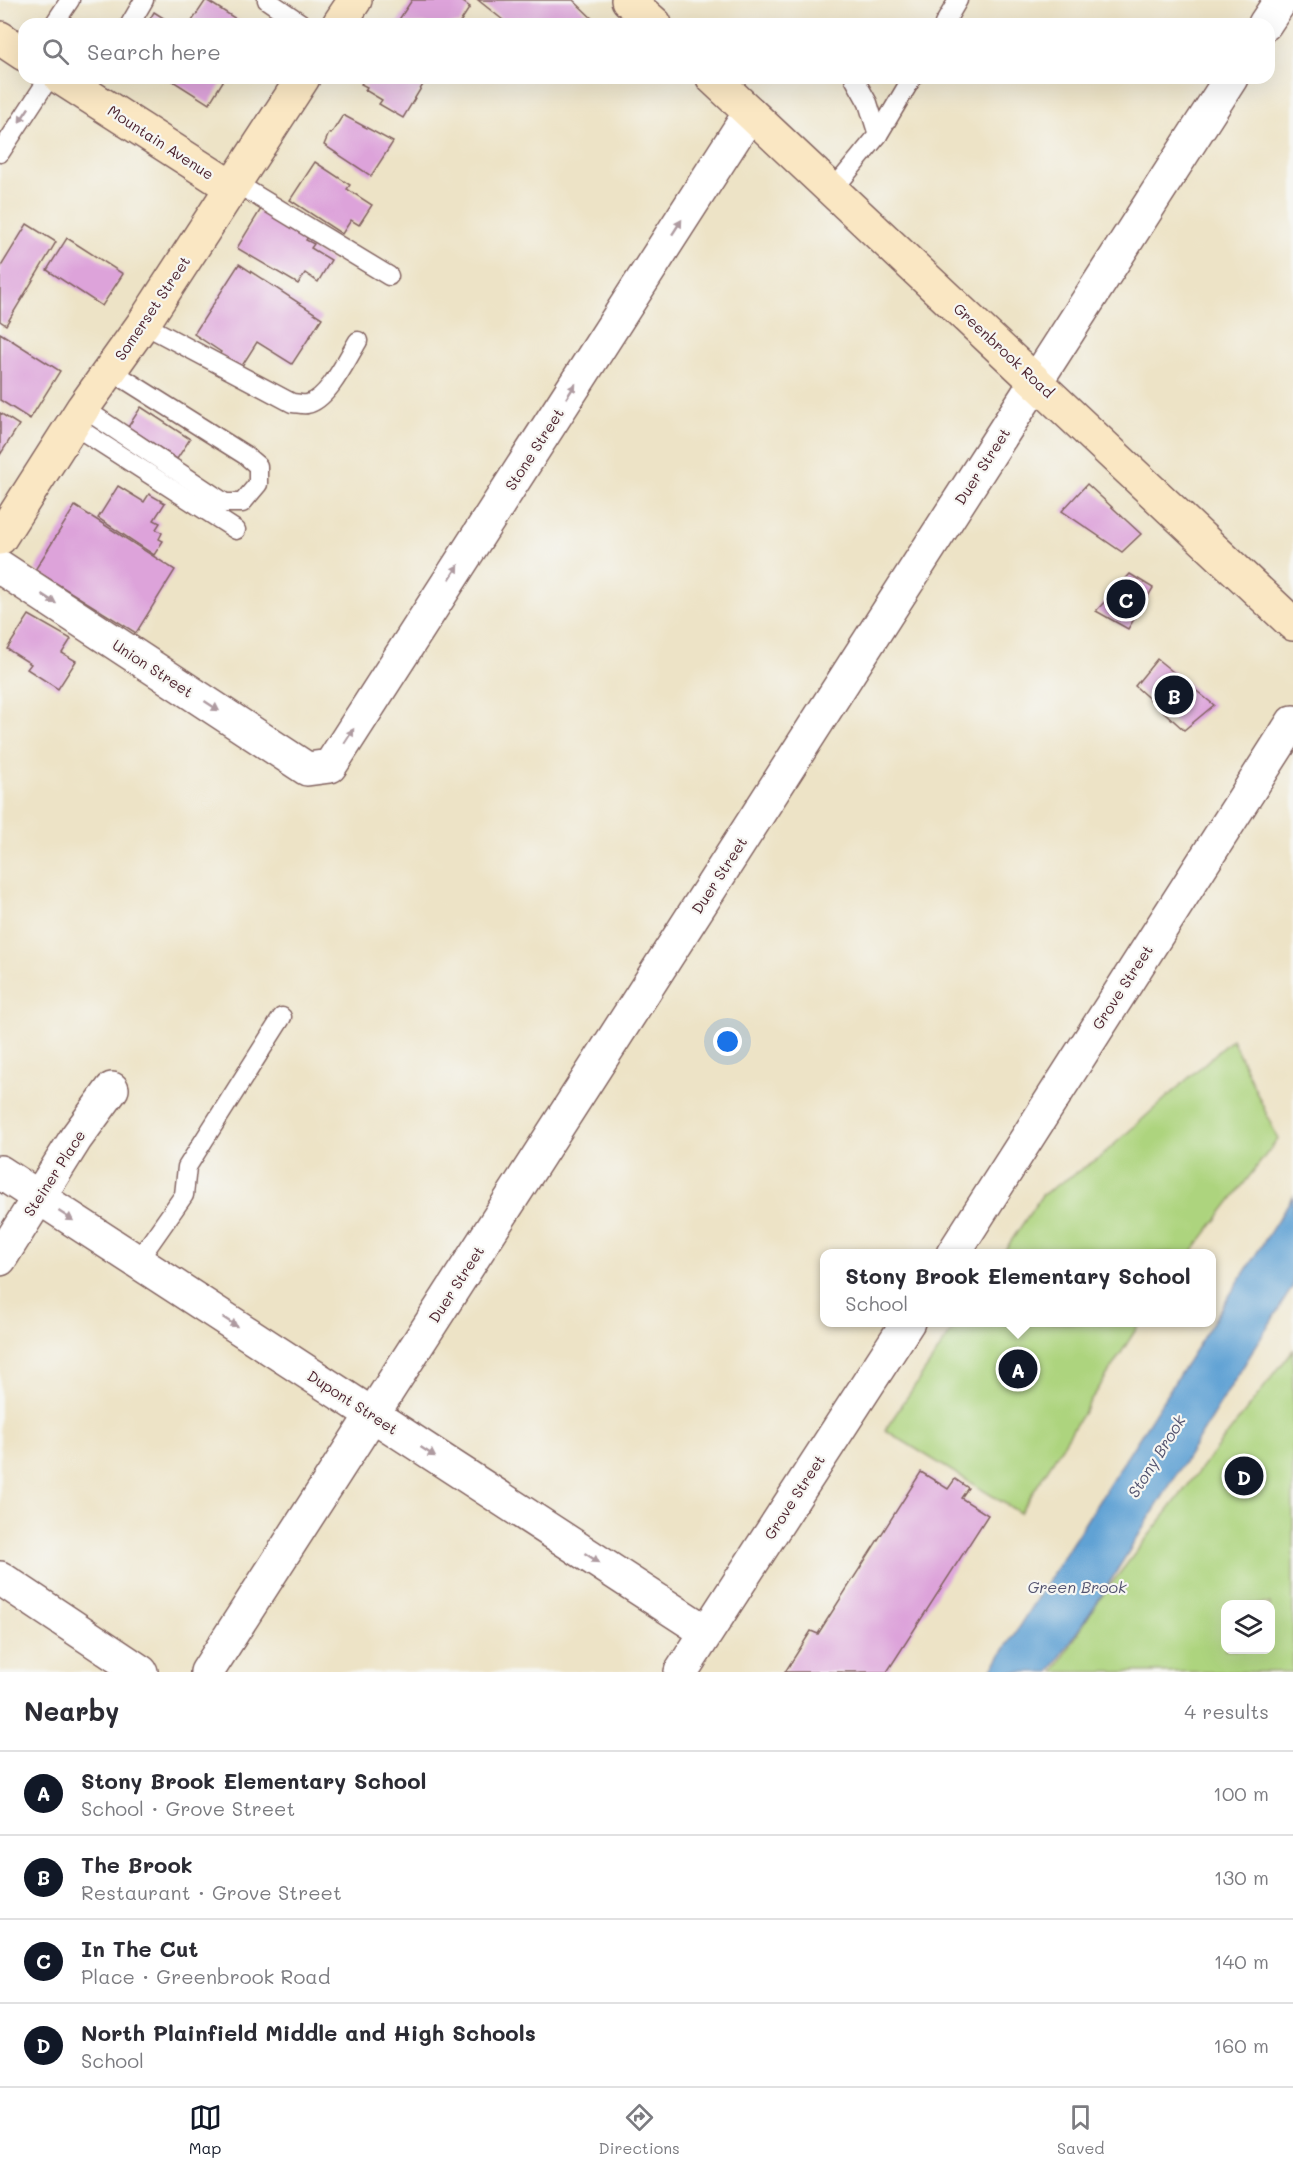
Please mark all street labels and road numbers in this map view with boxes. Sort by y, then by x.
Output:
street label: Mountain Avenue [104,100,218,184]
street label: Somerset Street [110,252,194,364]
street label: Greenbrook Road [949,298,1059,402]
street label: Stone Street [500,404,568,494]
street label: Duer Street [950,424,1014,508]
street label: Union Street [109,634,197,702]
street label: Duer Street [687,833,751,917]
street label: Grove Street [1087,941,1157,1033]
street label: Steiner Place [19,1126,89,1220]
street label: Duer Street [424,1242,488,1326]
street label: Dupont Street [304,1365,402,1439]
street label: Grove Street [759,1451,829,1543]

